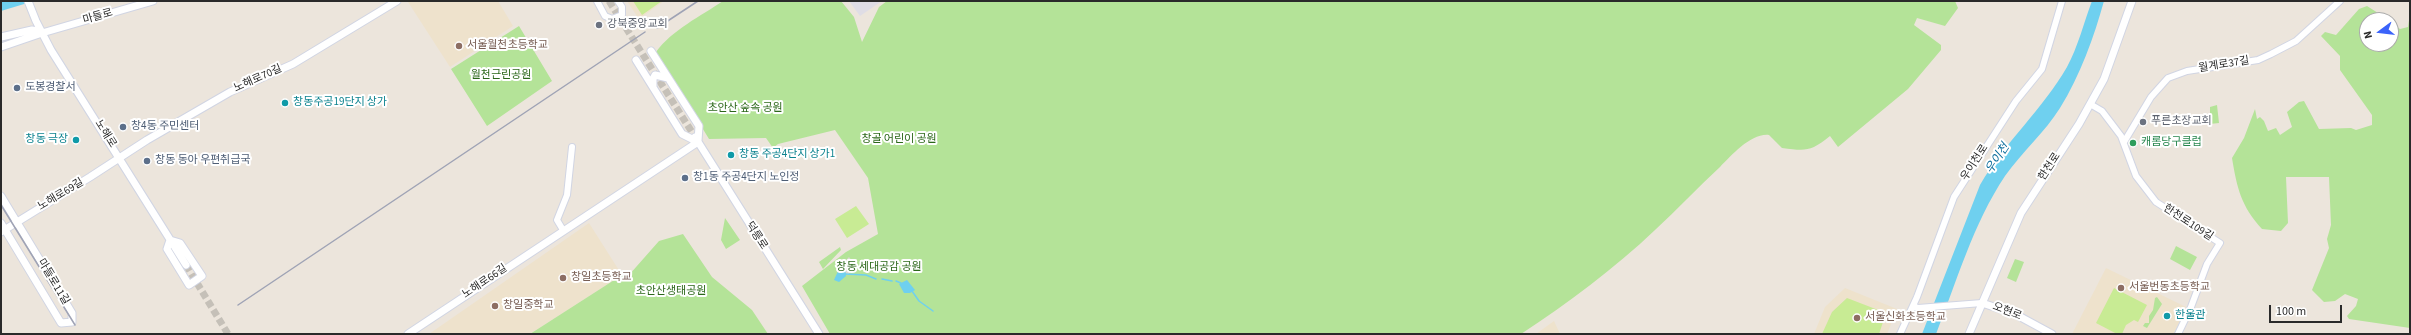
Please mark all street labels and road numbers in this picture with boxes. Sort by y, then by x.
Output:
street label: 마들로 [82,6,114,28]
street label: 월계로37길 [2198,54,2250,76]
street label: 노해로70길 [232,63,284,95]
street label: 노해로 [91,118,119,150]
street label: 우이천로 [1958,142,1992,184]
street label: 한천로 [2036,151,2064,183]
street label: 노해로69길 [36,176,86,214]
street label: 한천로109길 [2161,202,2215,244]
street label: 덕릉로 [742,220,770,252]
street label: 마들로11길 [34,257,72,307]
street label: 노해로66길 [460,262,510,302]
street label: 오현로 [1990,300,2024,324]

